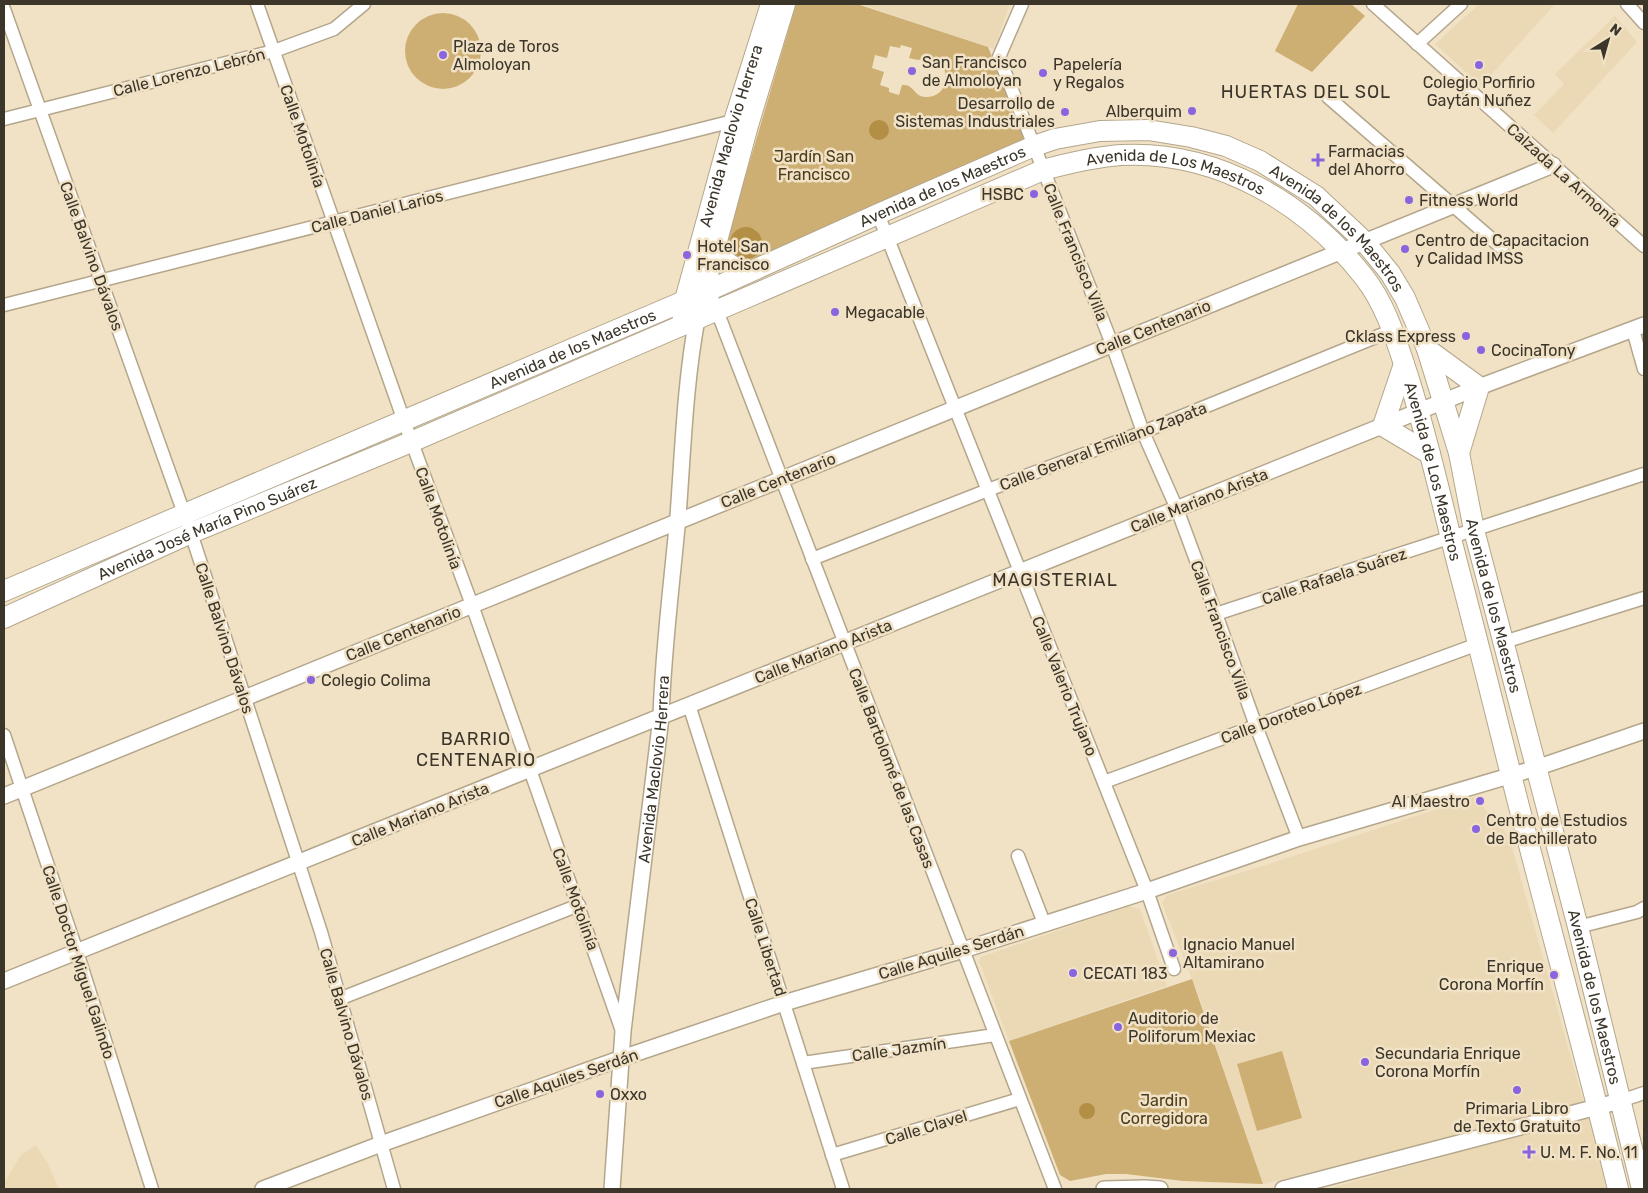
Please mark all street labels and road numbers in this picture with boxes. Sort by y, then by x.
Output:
street label: Avenida Maclovio Herrera [695,42,767,229]
street label: Calle Lorenzo Lebrón [111,44,267,101]
street label: Calle Motolinía [276,82,329,190]
street label: Calzada La Armonía [1503,119,1624,231]
street label: Avenida de los Maestros [856,142,1029,231]
street label: Avenida de Los Maestros [1084,146,1268,199]
street label: Avenida de los Maestros [1266,161,1408,295]
street label: Calle Balvino Dávalos [56,179,127,333]
street label: Calle Francisco Villa [1039,180,1112,324]
street label: Calle Daniel Larios [309,186,445,237]
street label: Calle Centenario [1093,296,1213,359]
street label: Avenida de los Maestros [486,305,659,393]
street label: Avenida de Los Maestros [1400,379,1465,563]
street label: Calle General Emiliano Zapata [997,398,1209,495]
street label: Calle Centenario [718,449,838,512]
street label: Calle Motolinía [411,464,466,572]
street label: Calle Mariano Arista [1128,464,1271,537]
street label: Avenida José María Pino Suárez [95,473,320,584]
street label: Avenida de los Maestros [1462,517,1525,695]
street label: Calle Rafaela Suárez [1259,544,1409,609]
street label: Calle Francisco Villa [1186,558,1255,702]
street label: Calle Balvino Dávalos [191,560,258,716]
street label: Calle Centenario [343,602,463,665]
street label: Calle Valerio Trujano [1028,613,1101,759]
street label: Calle Mariano Arista [752,615,895,688]
street label: Calle Bartolomé de las Casas [844,665,939,871]
street label: Avenida Maclovio Herrera [634,675,673,864]
street label: Calle Doroteo López [1218,679,1364,748]
street label: Calle Mariano Arista [349,778,492,851]
street label: Calle Motolinía [548,845,603,953]
street label: Calle Doctor Miguel Galindo [38,863,119,1061]
street label: Calle Libertad [741,896,790,999]
street label: Avenida de los Maestros [1564,907,1625,1086]
street label: Calle Aquiles Serdán [876,921,1026,984]
street label: Calle Balvino Dávalos [316,946,377,1102]
street label: Calle Jazmín [851,1033,947,1066]
street label: Calle Aquiles Serdán [492,1045,641,1112]
street label: Calle Clavel [883,1106,969,1149]

